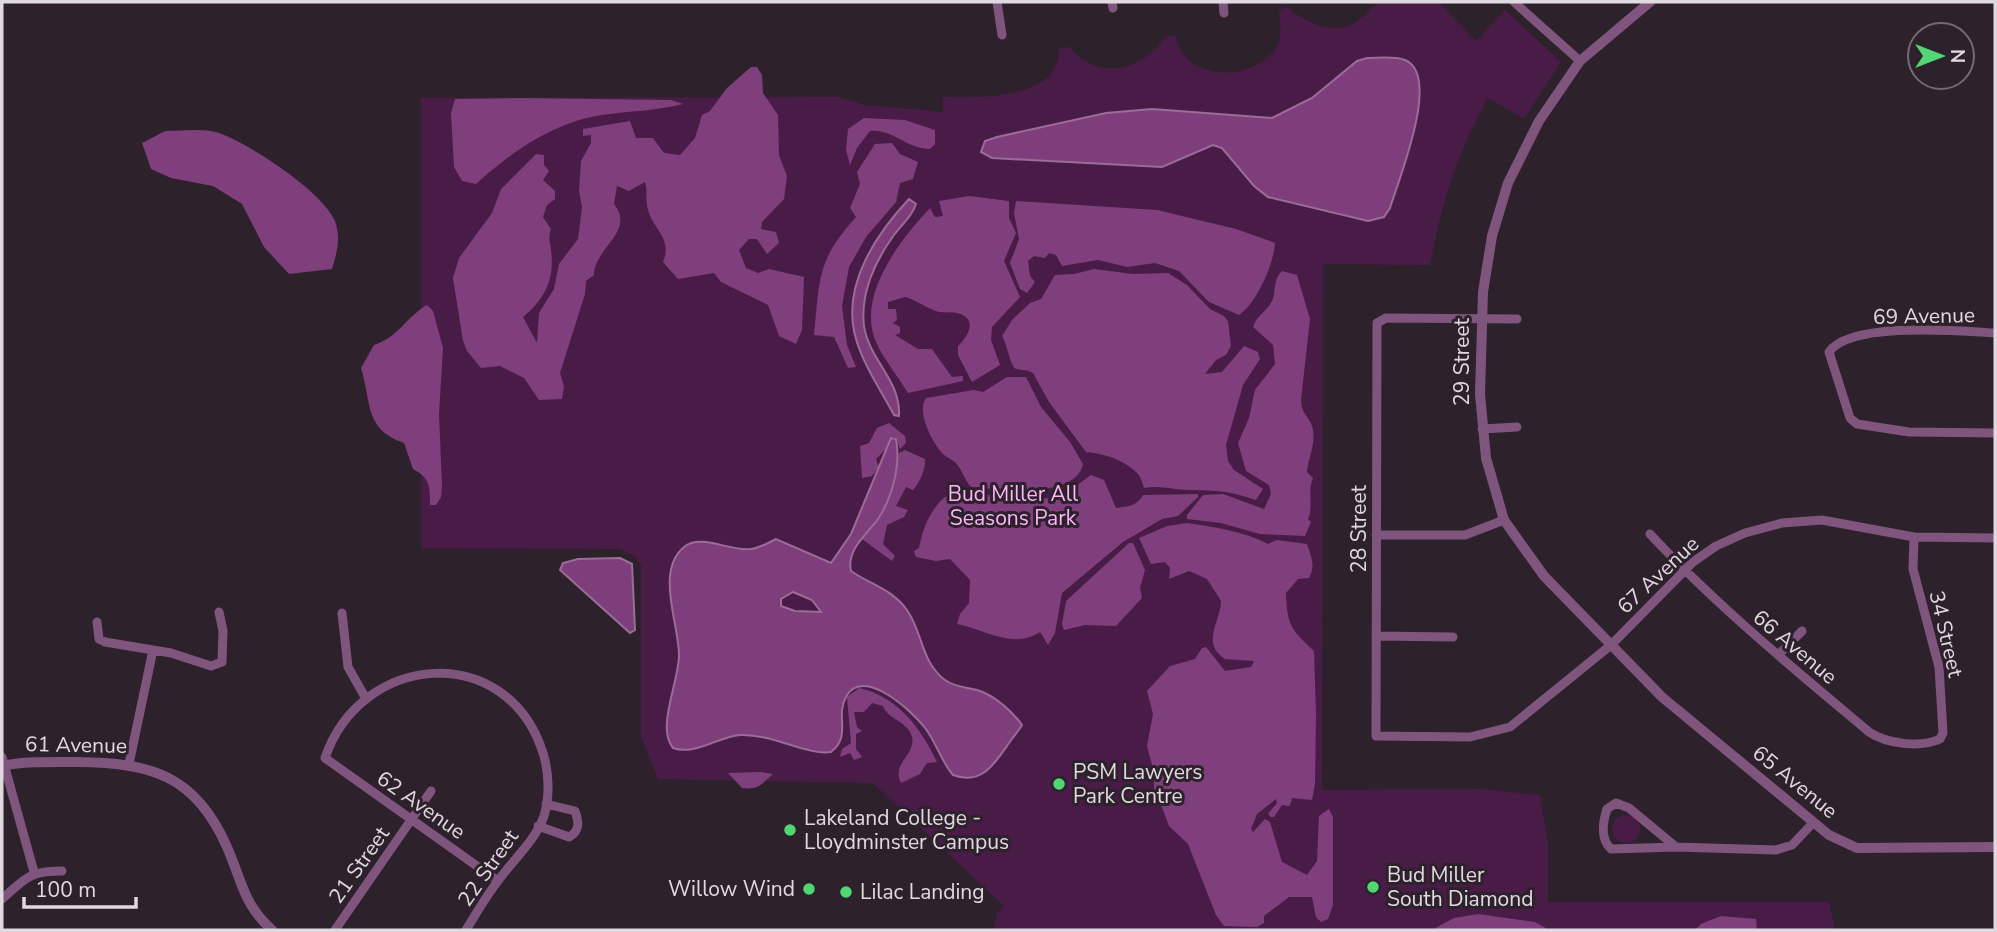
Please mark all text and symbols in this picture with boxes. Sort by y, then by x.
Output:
north arrow [1906,21,1976,91]
text: N [1944,49,1970,63]
street label: 69 Avenue [1873,301,1975,331]
street label: 29 Street [1448,317,1476,406]
park label: Bud Miller All Seasons Park [948,480,1079,532]
street label: 28 Street [1345,484,1373,573]
street label: 67 Avenue [1611,530,1705,620]
street label: 34 Street [1922,588,1970,681]
street label: 66 Avenue [1747,603,1843,691]
street label: 61 Avenue [25,730,127,760]
street label: 65 Avenue [1747,739,1843,825]
place label: PSM Lawyers Park Centre [1073,758,1202,810]
street label: 62 Avenue [371,764,471,846]
marker: PSM Lawyers Park Centre [1051,776,1067,792]
place label: Lakeland College - Lloydminster Campus [804,804,1009,856]
street label: 21 Street [322,820,396,909]
marker: Lakeland College - Lloydminster Campus [782,822,798,838]
street label: 22 Street [451,823,525,912]
place label: Bud Miller South Diamond [1387,861,1533,913]
scale bar [24,866,136,910]
place label: Willow Wind [668,875,795,903]
text: 100 m [35,876,96,904]
place label: Lilac Landing [860,878,985,906]
marker: Bud Miller South Diamond [1365,879,1381,895]
marker: Willow Wind [801,881,817,897]
marker: Lilac Landing [838,884,854,900]

